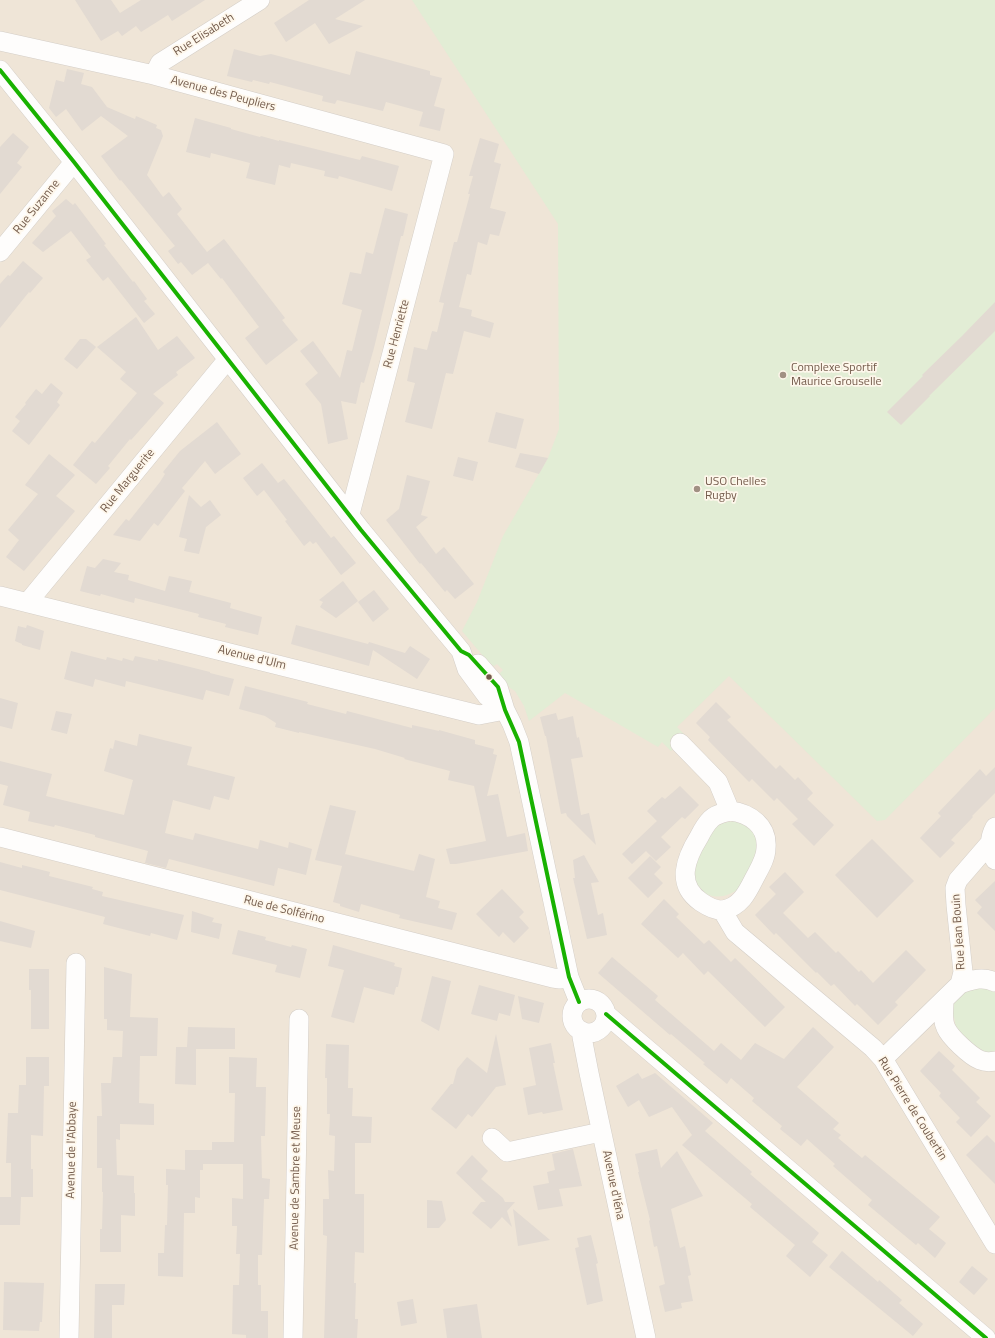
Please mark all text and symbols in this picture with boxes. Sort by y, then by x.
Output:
street label: Rue Elisabeth [171,11,237,59]
street label: Avenue des Peupliers [169,73,277,115]
street label: Rue Suzanne [11,177,63,237]
street label: Rue Henriette [381,298,413,370]
place label: Complexe Sportif Maurice Grouselle [791,361,881,389]
marker: Complexe Sportif Maurice Grouselle [778,370,788,380]
street label: Rue Marguerite [98,446,158,516]
place label: USO Chelles Rugby [705,475,766,503]
marker: USO Chelles Rugby [692,484,702,494]
street label: Avenue d'Ulm [217,643,287,673]
unlabelled marker [484,672,494,682]
street label: Rue de Solférino [242,893,326,927]
street label: Rue Jean Bouin [949,894,969,970]
street label: Rue Pierre de Coubertin [874,1055,950,1163]
street label: Avenue de l'Abbaye [64,1101,80,1199]
street label: Avenue de Sambre et Meuse [288,1106,304,1250]
street label: Avenue d'Iéna [599,1149,627,1221]

